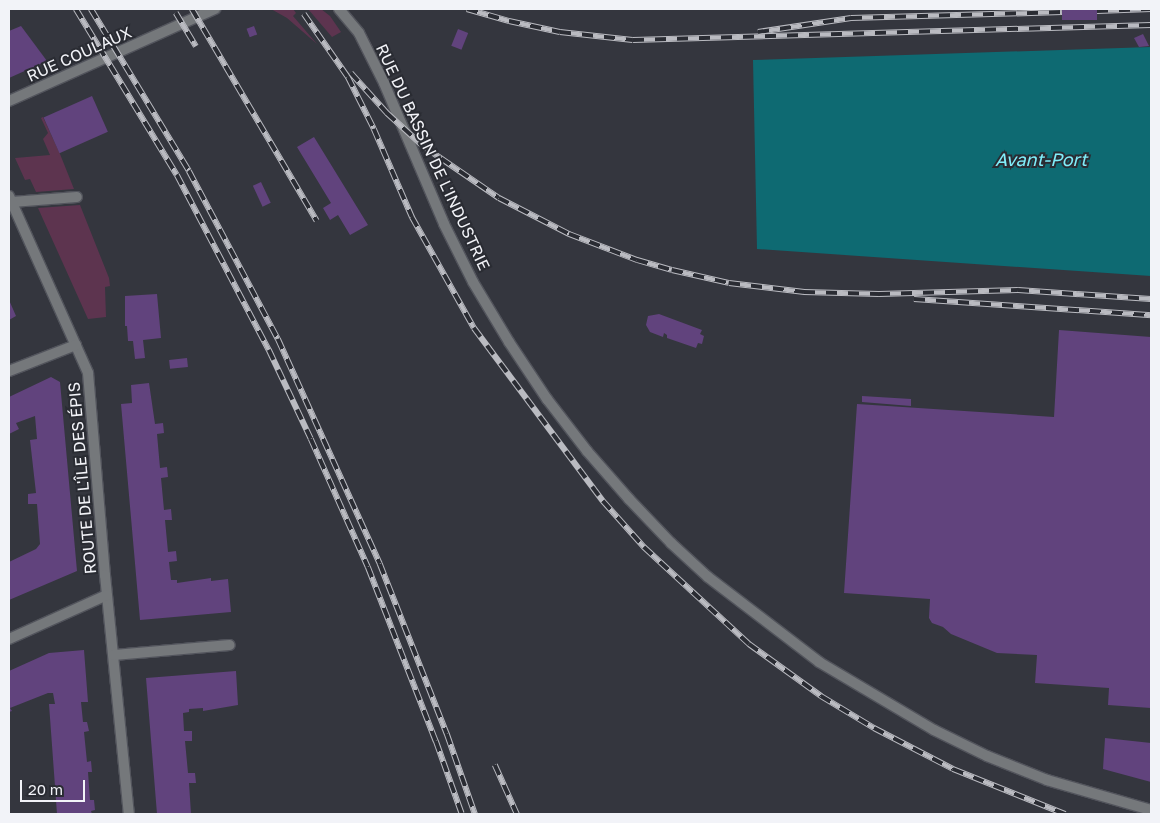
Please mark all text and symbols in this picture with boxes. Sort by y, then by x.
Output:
street label: RUE COULAUX [24,22,134,86]
street label: RUE DU BASSIN DE L'INDUSTRIE [372,41,494,273]
water label: Avant-Port [995,148,1087,170]
street label: ROUTE DE L'ÎLE DES ÉPIS [64,381,100,575]
scale bar [22,770,88,802]
text: 20 m [28,780,63,798]

